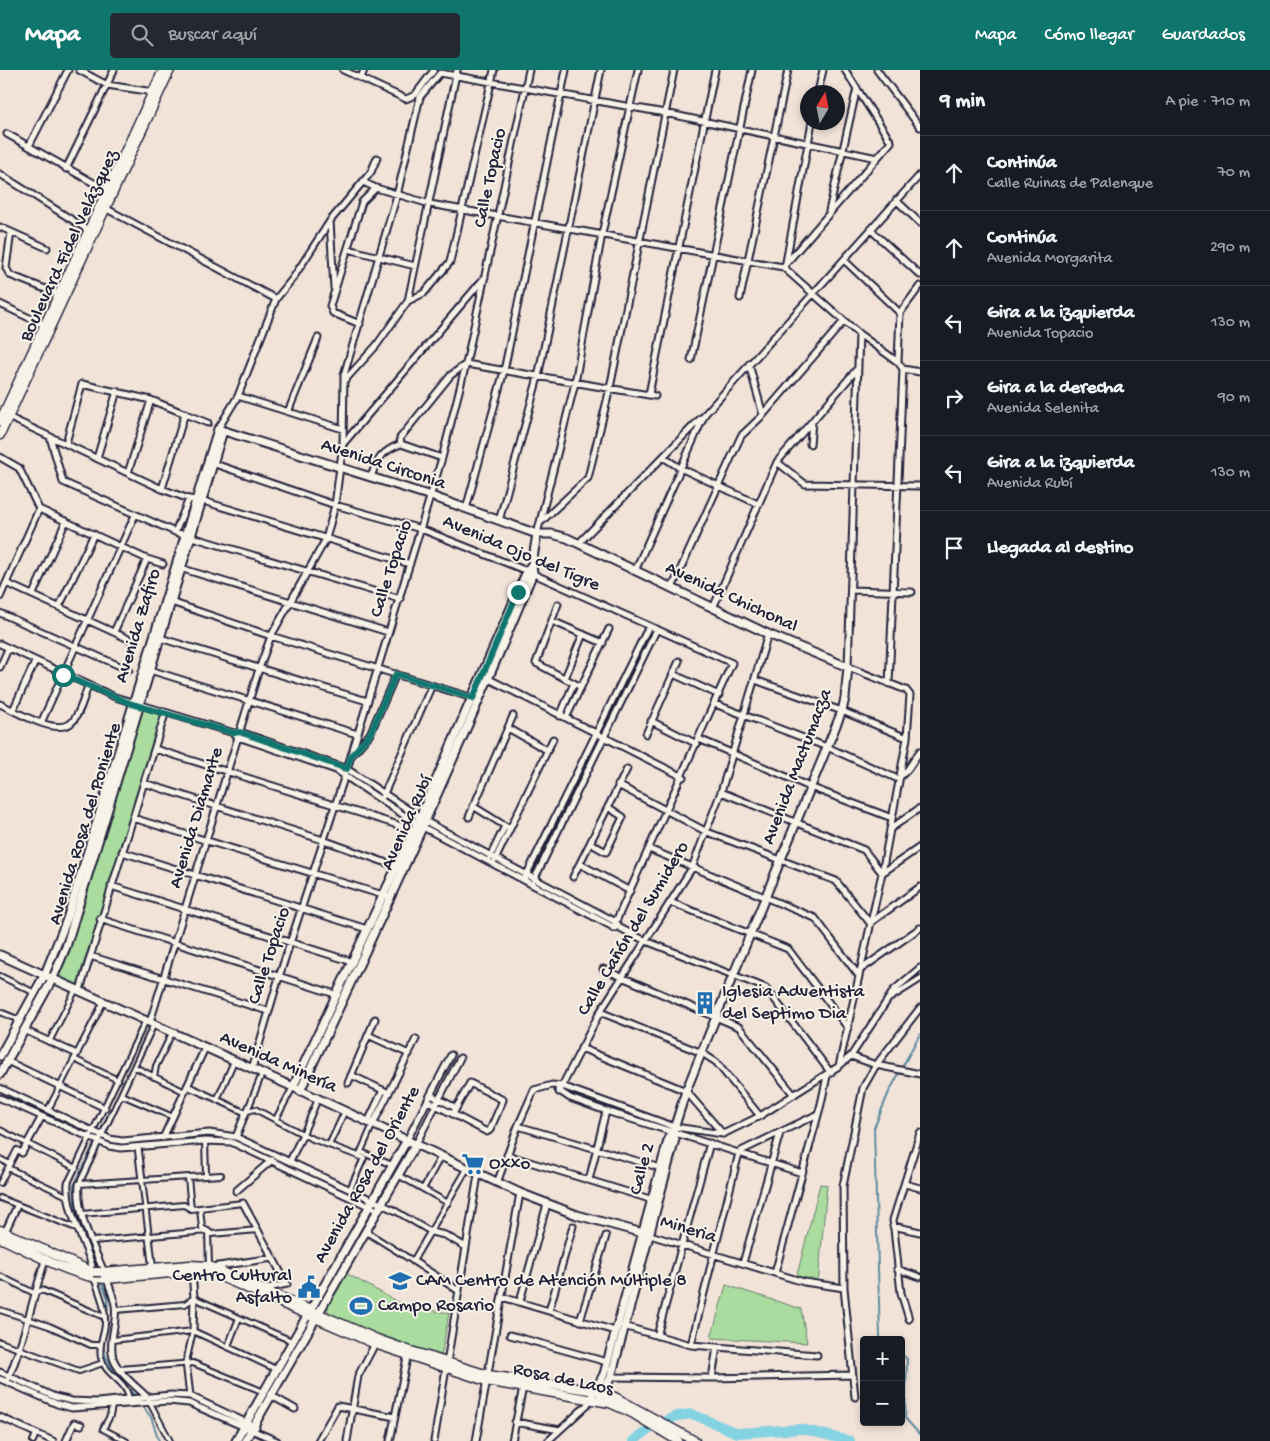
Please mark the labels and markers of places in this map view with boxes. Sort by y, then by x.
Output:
place label: Iglesia Adventista del Septimo Dia [722,981,866,1026]
building icon: Iglesia Adventista del Septimo Dia [692,990,718,1016]
supermarket icon: Oxxo [460,1151,486,1177]
place label: Oxxo [489,1153,530,1176]
place label: Centro Cultural Asfalto [172,1265,292,1310]
school or university icon: CAM Centro de Atención Múltiple 8 [387,1268,413,1294]
place label: CAM Centro de Atención Múltiple 8 [416,1270,687,1293]
public building icon: Centro Cultural Asfalto [296,1274,322,1300]
sports icon: Campo Rosario [348,1293,374,1319]
place label: Campo Rosario [378,1295,494,1318]

